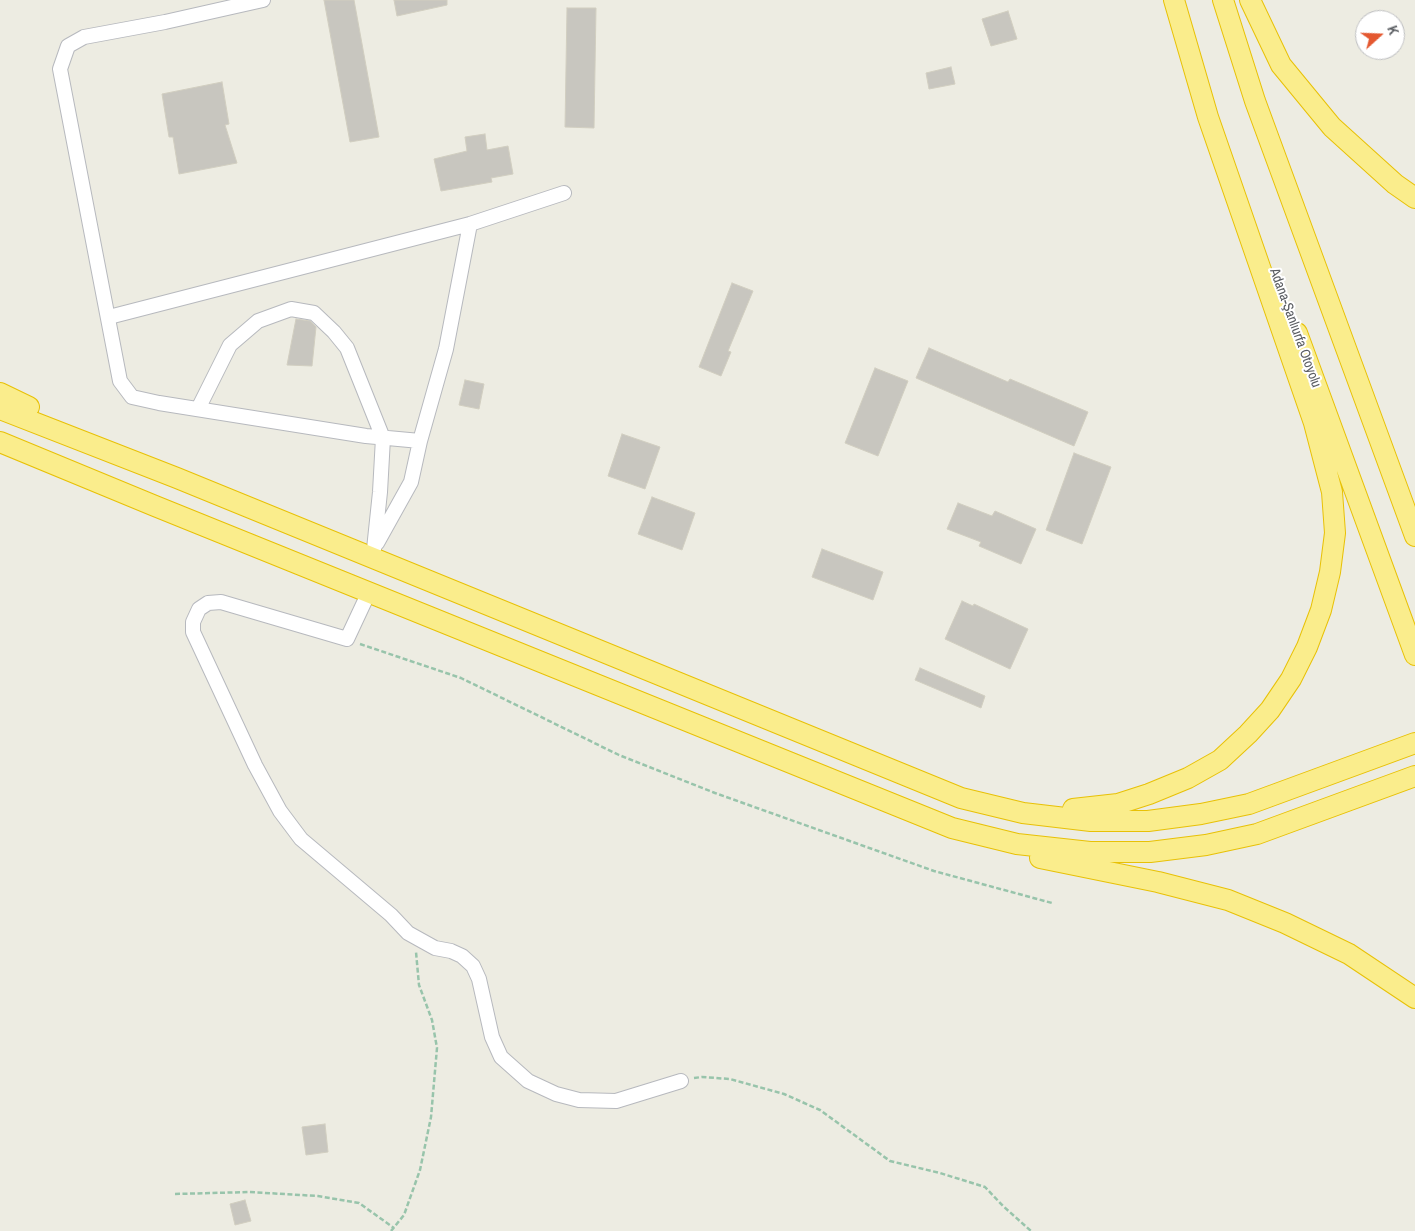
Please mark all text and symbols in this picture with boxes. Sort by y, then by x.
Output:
north arrow [1355,10,1405,60]
text: K [1383,23,1403,37]
street label: Adana-Şanlıurfa Otoyolu [1266,266,1324,390]

